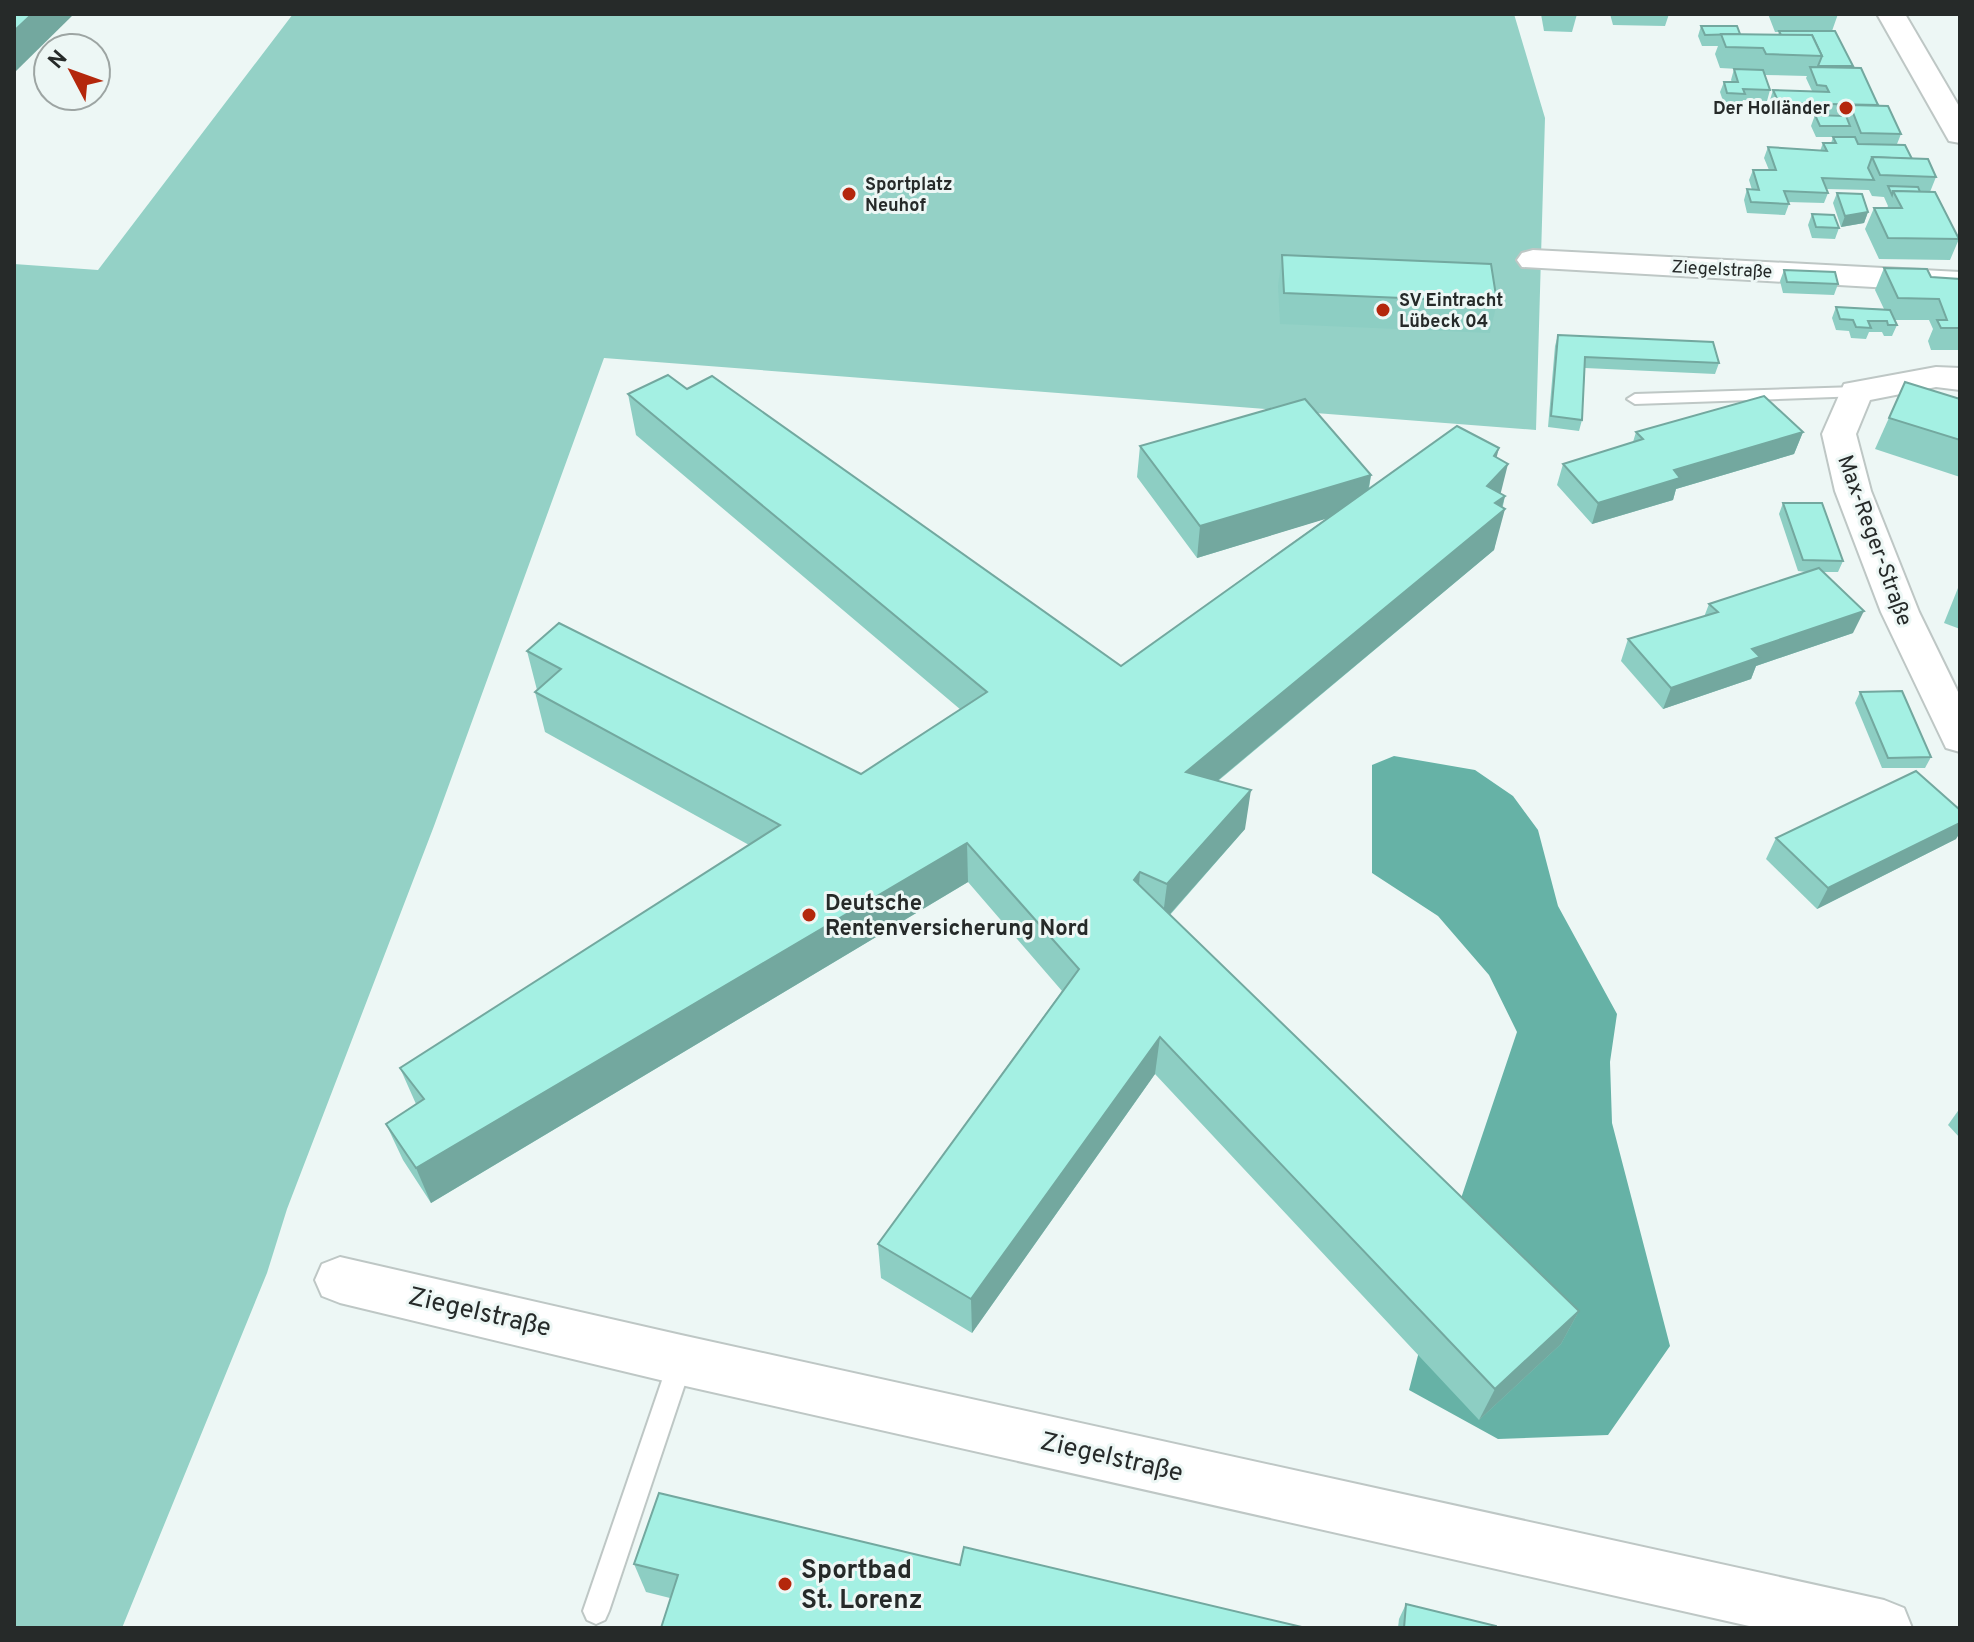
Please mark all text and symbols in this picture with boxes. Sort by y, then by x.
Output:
north arrow [32,32,112,112]
text: N [43,46,74,75]
place label: Der Holländer [1713,98,1830,121]
marker: Der Holländer [1837,99,1855,117]
place label: Sportplatz Neuhof [865,174,953,218]
marker: Sportplatz Neuhof [840,185,858,203]
street label: Ziegelstraße [1671,256,1773,285]
place label: SV Eintracht Lübeck 04 [1399,290,1503,334]
marker: SV Eintracht Lübeck 04 [1374,301,1392,319]
street label: Max-Reger-Straße [1830,452,1917,630]
place label: Deutsche Rentenversicherung Nord [825,891,1089,943]
marker: Deutsche Rentenversicherung Nord [800,906,818,924]
street label: Ziegelstraße [405,1281,554,1346]
street label: Ziegelstraße [1037,1426,1186,1491]
place label: Sportbad St. Lorenz [801,1555,923,1618]
marker: Sportbad St. Lorenz [776,1575,794,1593]

